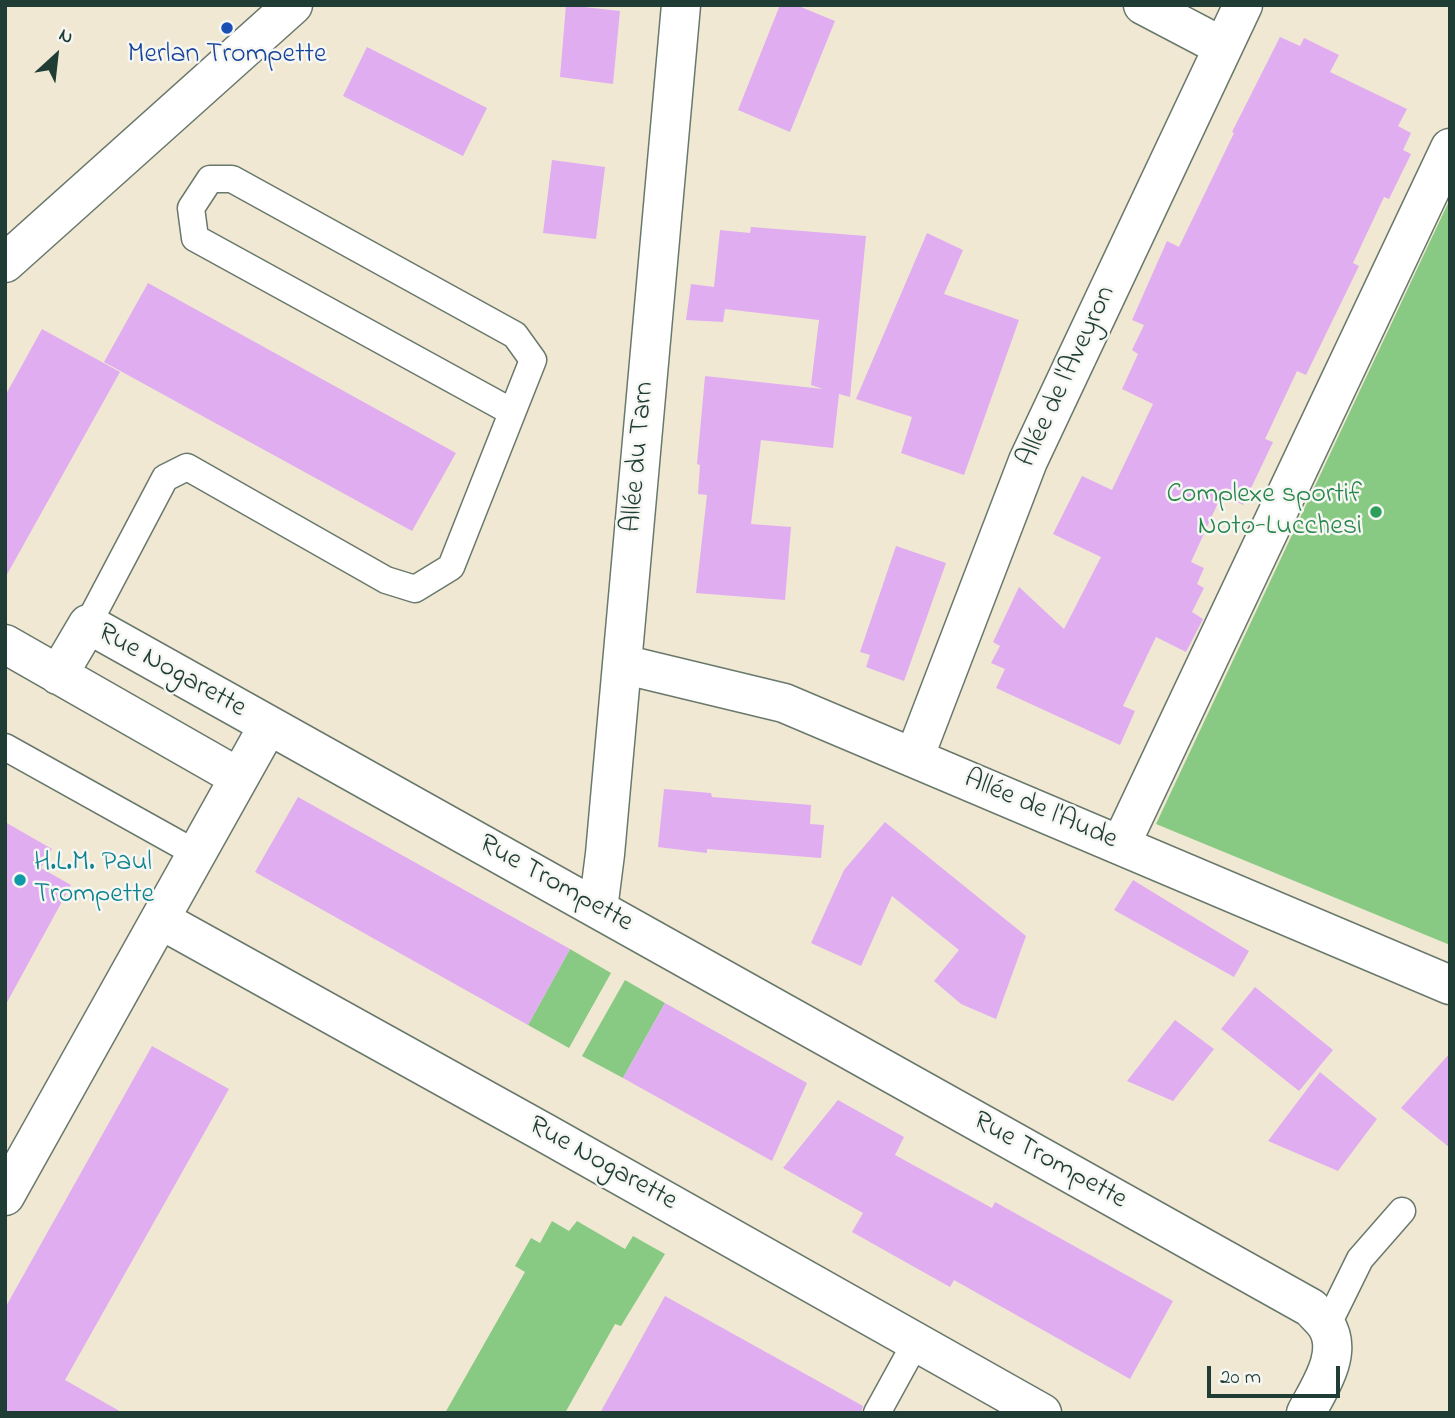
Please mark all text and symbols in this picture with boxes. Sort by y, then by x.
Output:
marker: Merlan Trompette [219,20,235,36]
north arrow [21,21,91,91]
text: N [54,22,78,52]
place label: Merlan Trompette [128,39,326,73]
street label: Allée de l'Aveyron [1011,281,1125,473]
street label: Allée du Tarn [617,380,663,534]
place label: Complexe sportif Noto-Lucchesi [1166,479,1362,545]
marker: Complexe sportif Noto-Lucchesi [1368,504,1384,520]
street label: Rue Nogarette [91,617,251,727]
street label: Allée de l'Aude [958,764,1122,858]
street label: Rue Trompette [472,829,638,941]
place label: H.L.M. Paul Trompette [34,847,154,913]
marker: H.L.M. Paul Trompette [12,872,28,888]
street label: Rue Trompette [966,1106,1132,1218]
street label: Rue Nogarette [522,1110,682,1220]
scale bar [1210,1352,1343,1396]
text: 20 m [1220,1363,1261,1393]

